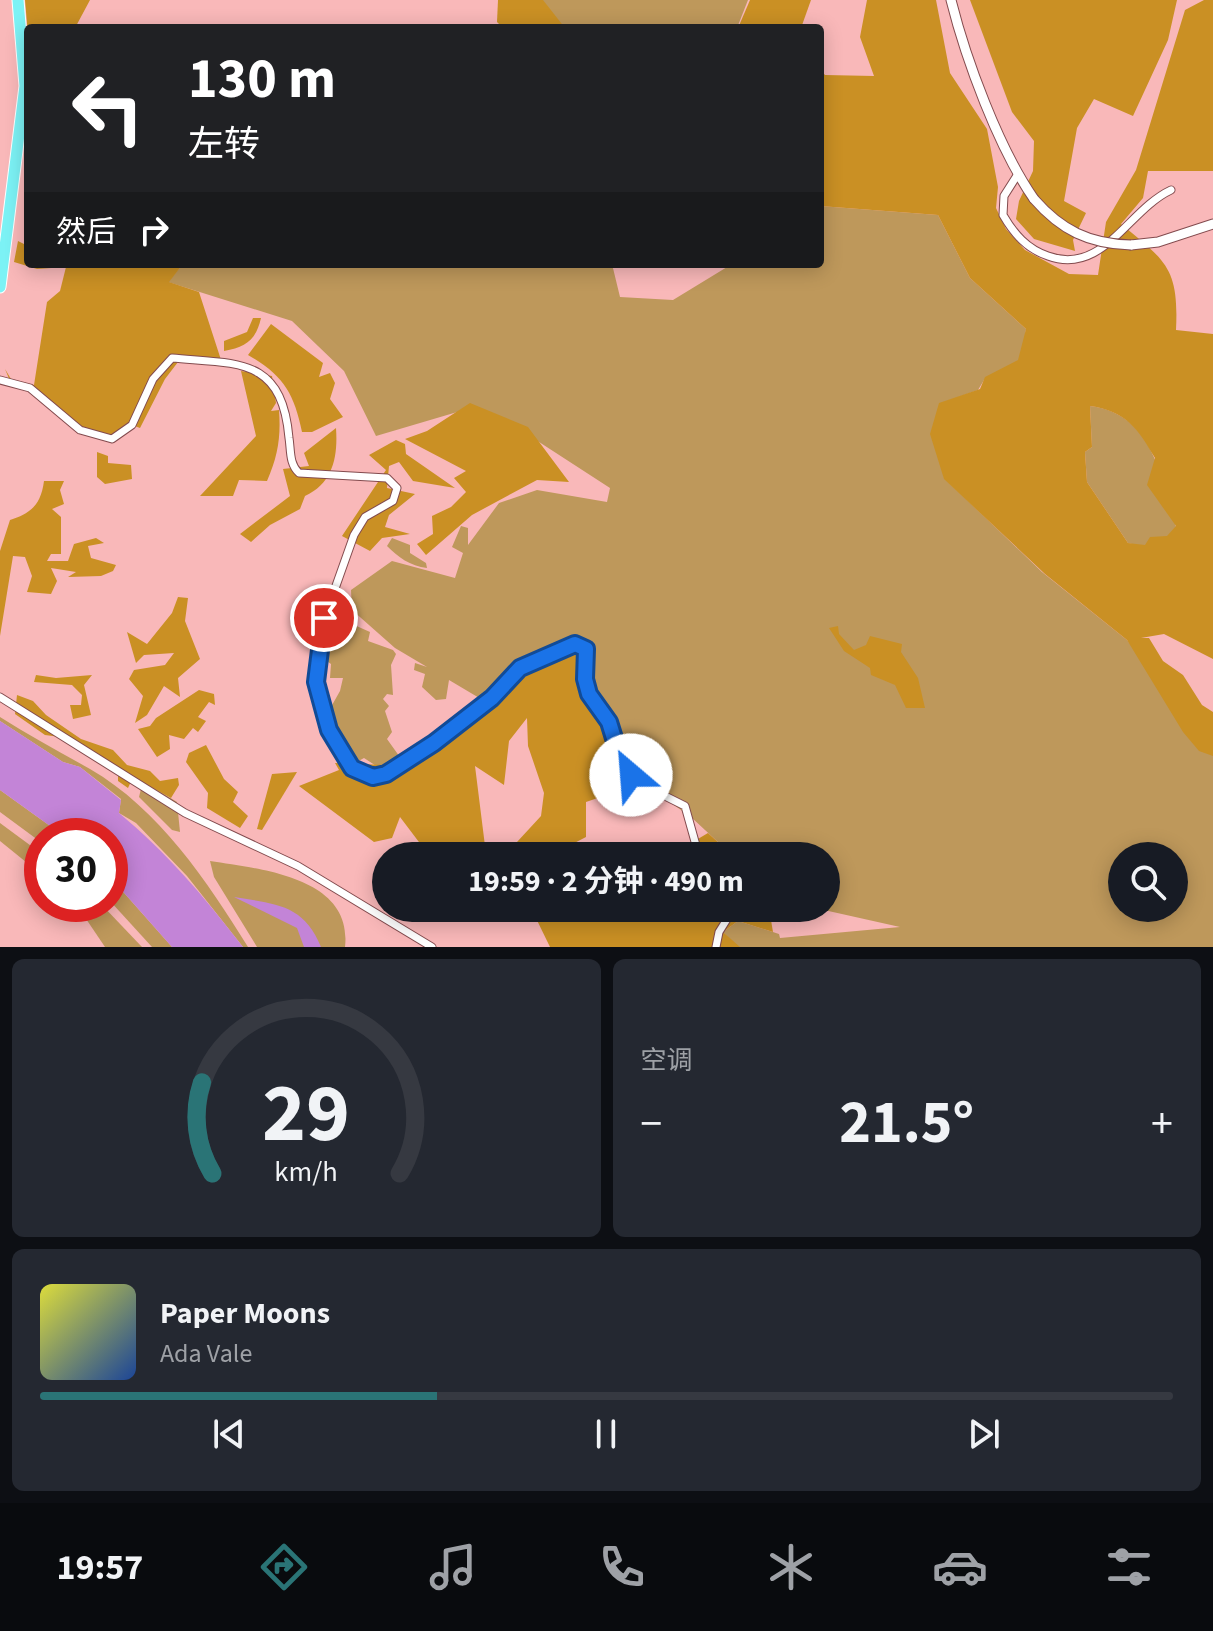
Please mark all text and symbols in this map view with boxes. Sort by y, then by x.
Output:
text: 130 m [188,40,336,119]
icon: left [56,56,160,160]
text: 左转 [188,119,260,170]
icon: right [132,208,176,252]
text: 然后 [56,211,116,254]
pin [290,584,358,652]
icon: arrive [302,596,346,640]
position arrow [589,733,673,817]
speed limit sign: 30 [24,818,128,922]
map controls [1108,842,1188,922]
button: search [1108,842,1188,922]
text: 19:59 · 2 分钟 · 490 m [468,860,744,903]
text: 空调 [641,1042,693,1079]
text: 29 [262,1055,350,1173]
text: 21.5° [839,1081,974,1166]
text: − [641,1093,662,1156]
text: + [1151,1093,1173,1156]
text: km/h [275,1152,338,1192]
text: Paper Moons [160,1292,330,1335]
text: Ada Vale [160,1335,252,1372]
icon: previous [207,1412,251,1456]
icon: pause [584,1412,628,1456]
icon: next [962,1412,1006,1456]
icon: directions [256,1539,312,1595]
icon: music [425,1539,481,1595]
icon: phone [594,1539,650,1595]
icon: climate [763,1539,819,1595]
icon: car [932,1539,988,1595]
icon: filters [1101,1539,1157,1595]
text: 19:57 [56,1542,143,1593]

